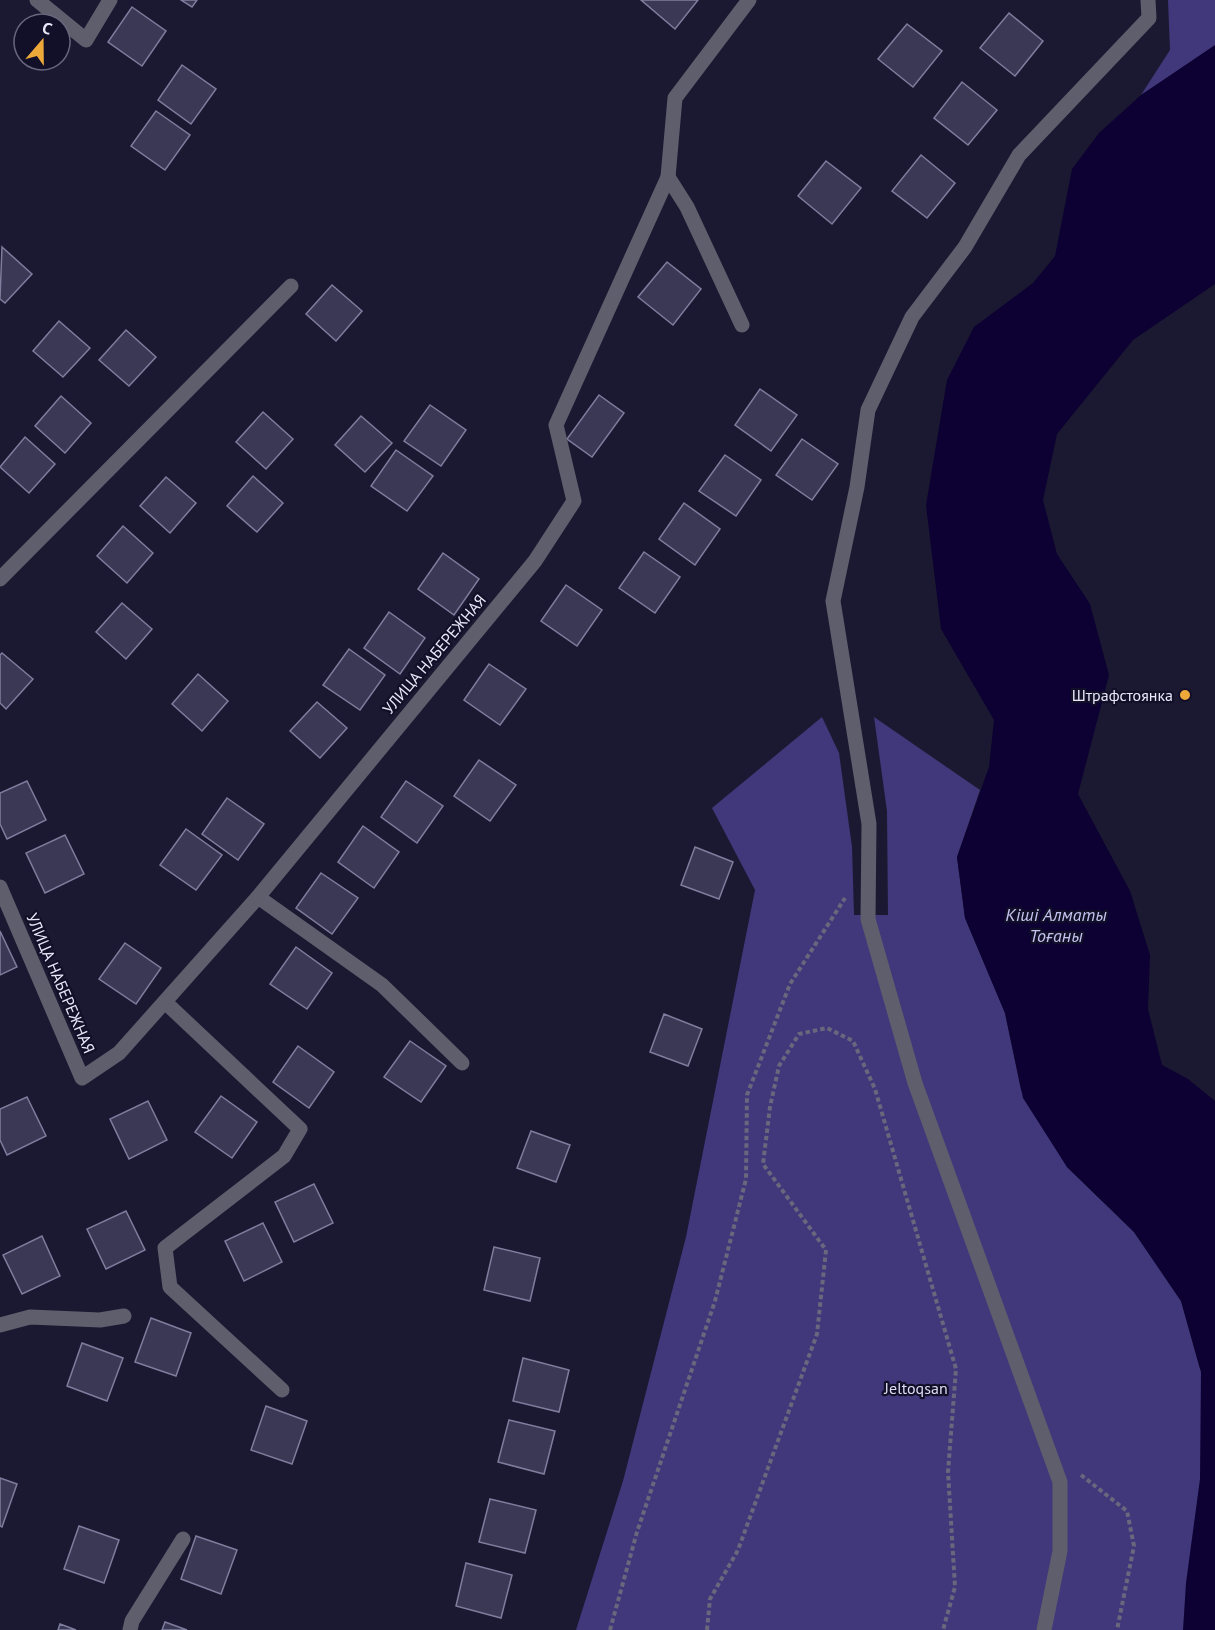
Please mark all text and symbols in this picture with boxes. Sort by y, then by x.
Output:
north arrow [12,12,72,72]
text: С [40,17,55,39]
street label: УЛИЦА НАБЕРЕЖНАЯ [378,590,490,718]
place label: Штрафстоянка [1072,685,1173,705]
marker: Штрафстоянка [1178,688,1192,702]
water label: Кіші Алматы Тоғаны [1005,903,1107,947]
street label: УЛИЦА НАБЕРЕЖНАЯ [22,910,100,1056]
park label: Jeltoqsan [883,1378,948,1398]

